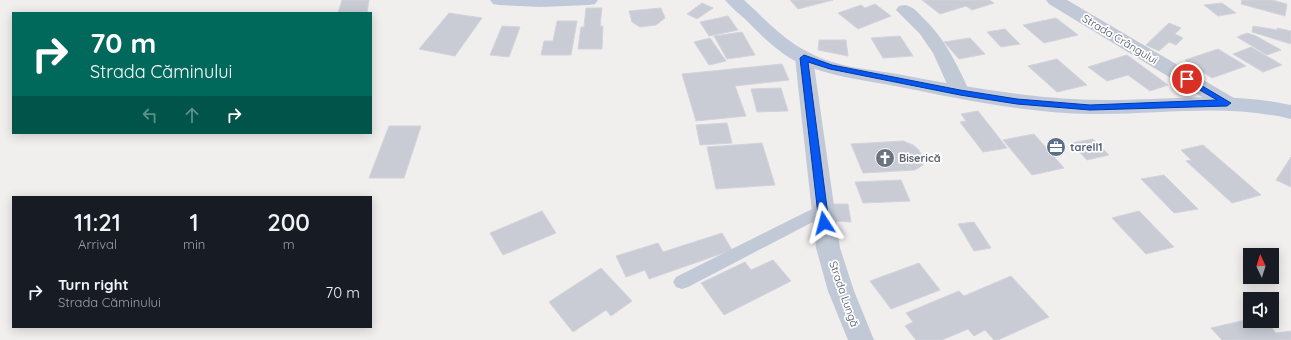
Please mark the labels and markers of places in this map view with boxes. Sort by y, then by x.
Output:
pin [1170,62,1204,96]
office icon: tarell1 [1045,136,1067,158]
place label: tarell1 [1070,140,1103,154]
church icon: Biserică [874,147,896,169]
place label: Biserică [899,151,941,165]

